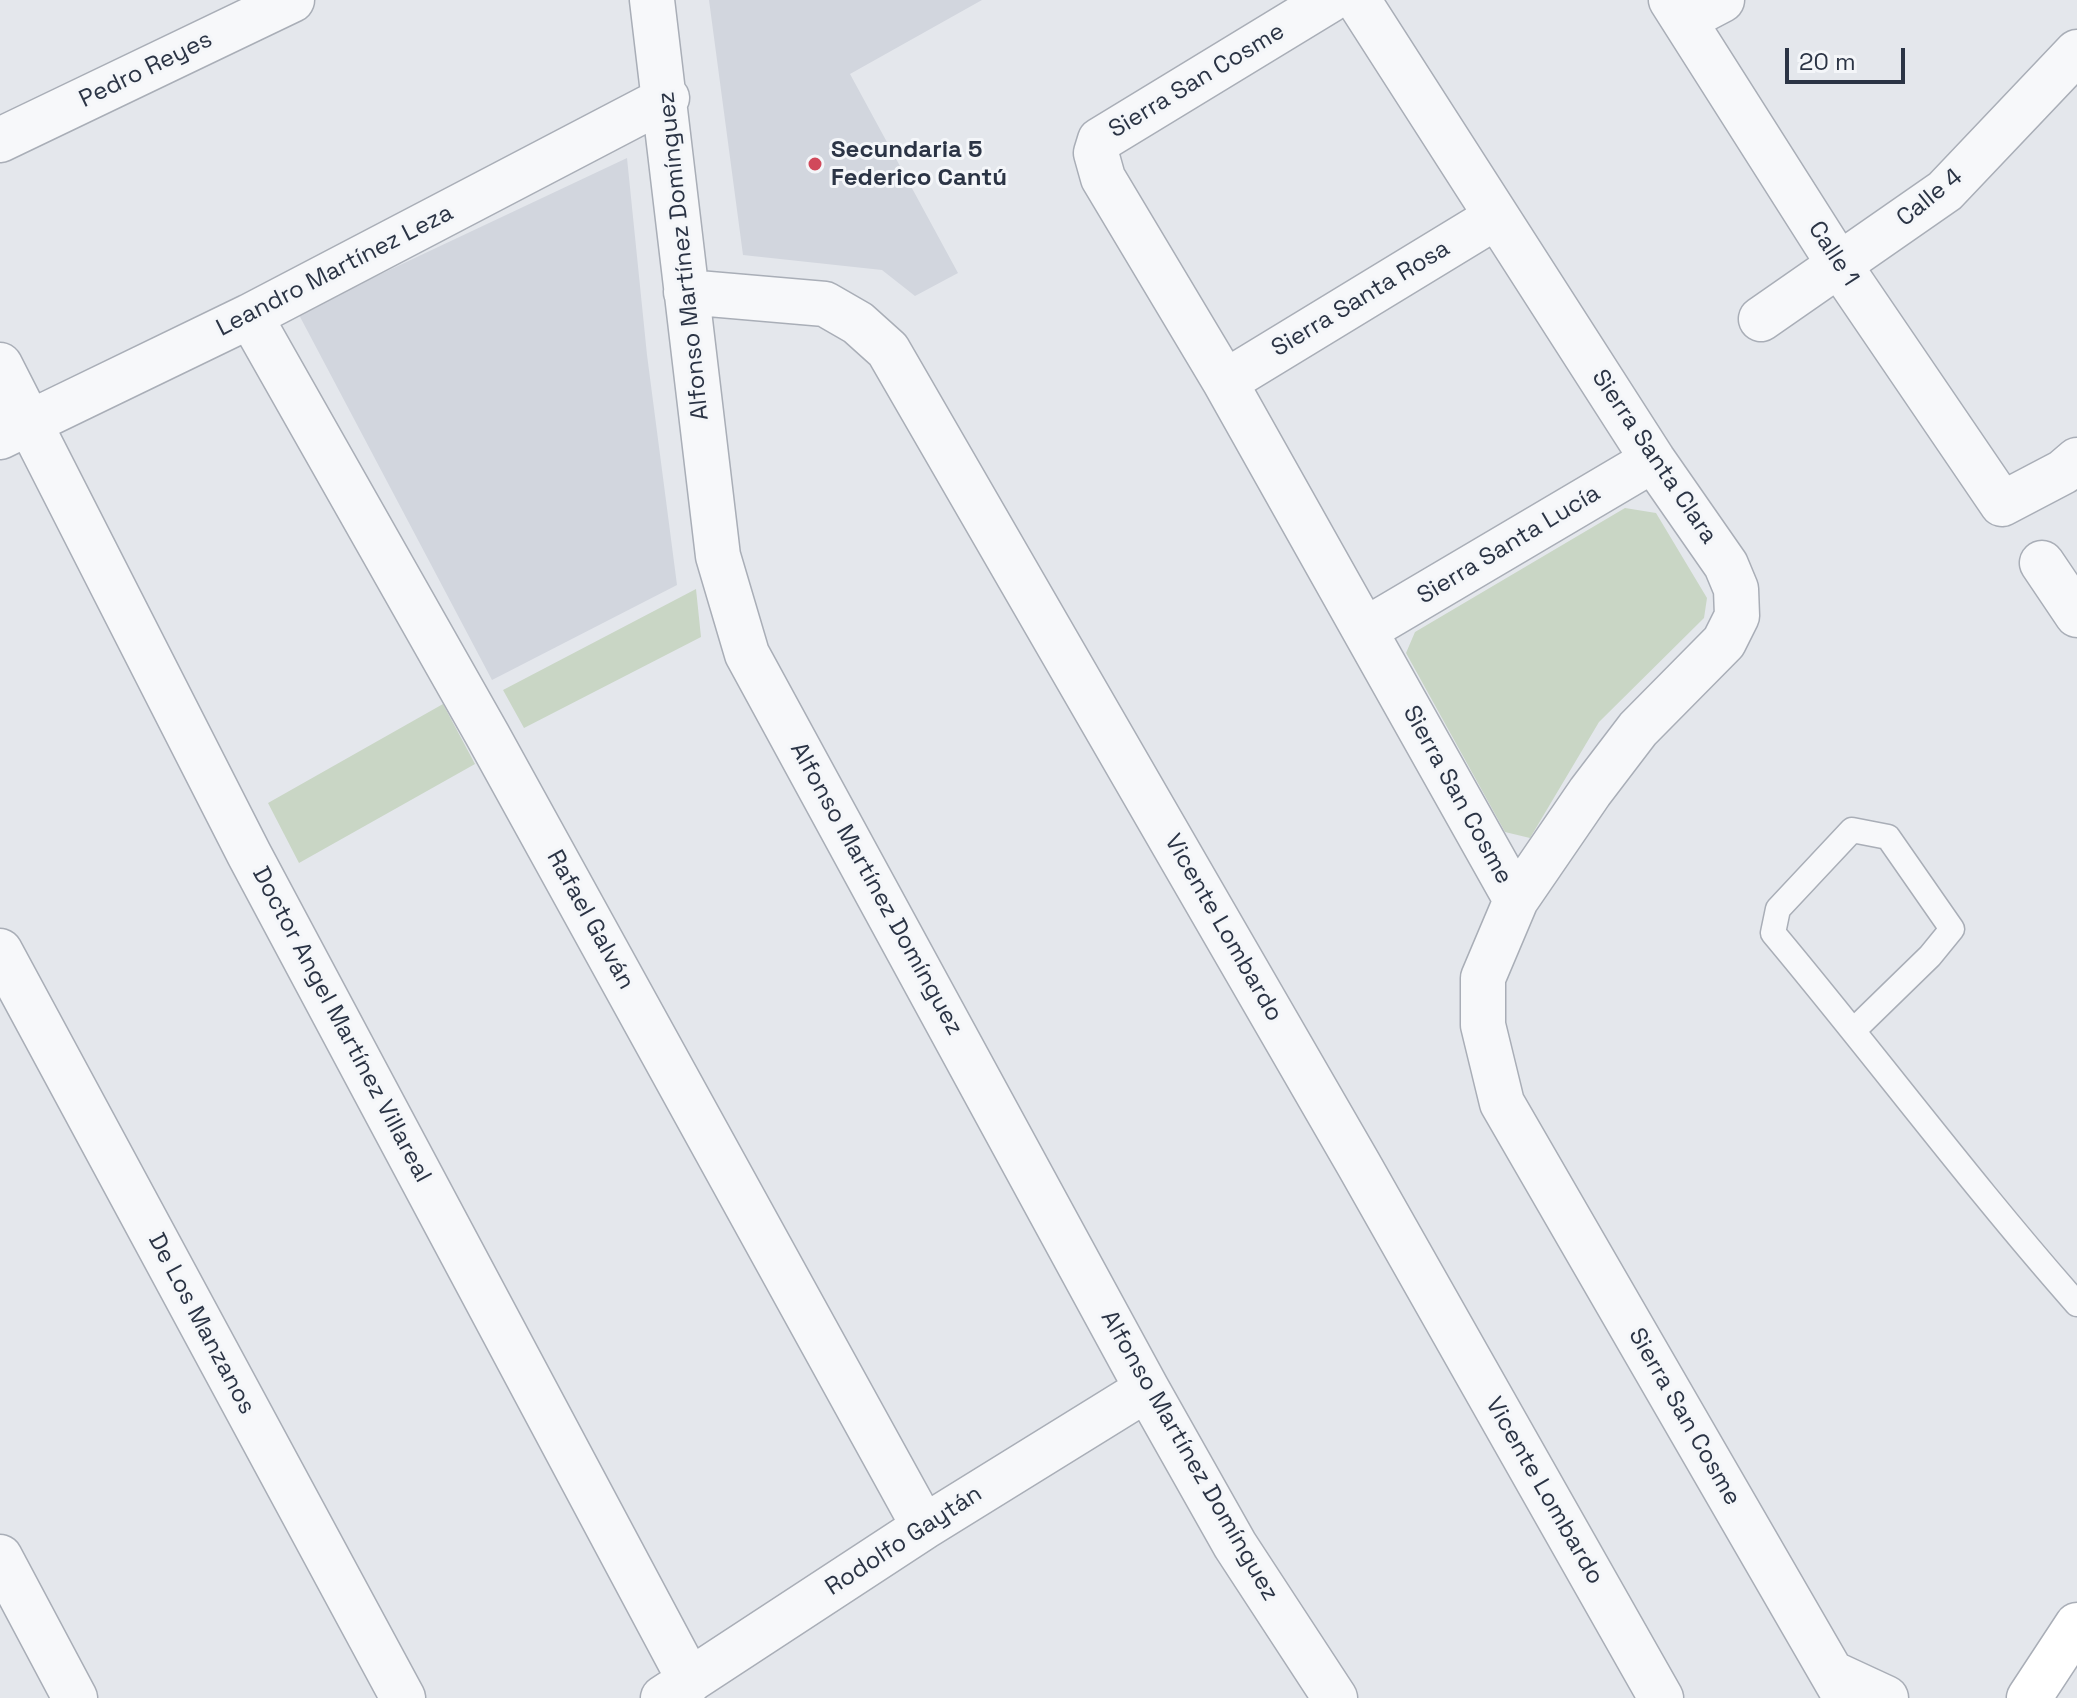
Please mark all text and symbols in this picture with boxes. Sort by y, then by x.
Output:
street label: Sierra San Cosme [1104,17,1290,145]
street label: Pedro Reyes [75,25,217,115]
scale bar [1789,32,1909,82]
text: 20 m [1799,46,1856,77]
street label: Alfonso Martínez Domínguez [652,90,716,422]
place label: Secundaria 5 Federico Cantú [831,136,1007,192]
marker: Secundaria 5 Federico Cantú [806,155,824,173]
street label: Calle 4 [1891,163,1969,233]
street label: Leandro Martínez Leza [212,199,458,343]
street label: Calle 1 [1801,216,1865,292]
street label: Sierra Santa Rosa [1267,234,1455,364]
street label: Sierra Santa Clara [1585,364,1723,550]
street label: Sierra Santa Lucía [1412,479,1606,611]
street label: Sierra San Cosme [1396,701,1518,889]
street label: Alfonso Martínez Domínguez [783,738,969,1040]
street label: Vicente Lombardo [1158,829,1288,1027]
street label: Rafael Galván [540,845,640,995]
street label: Doctor Angel Martínez Villareal [245,862,437,1188]
street label: De Los Manzanos [141,1229,261,1419]
street label: Alfonso Martínez Domínguez [1094,1306,1284,1606]
street label: Sierra San Cosme [1622,1323,1746,1511]
street label: Vicente Lombardo [1479,1392,1609,1590]
street label: Rodolfo Gaytán [820,1480,988,1602]

